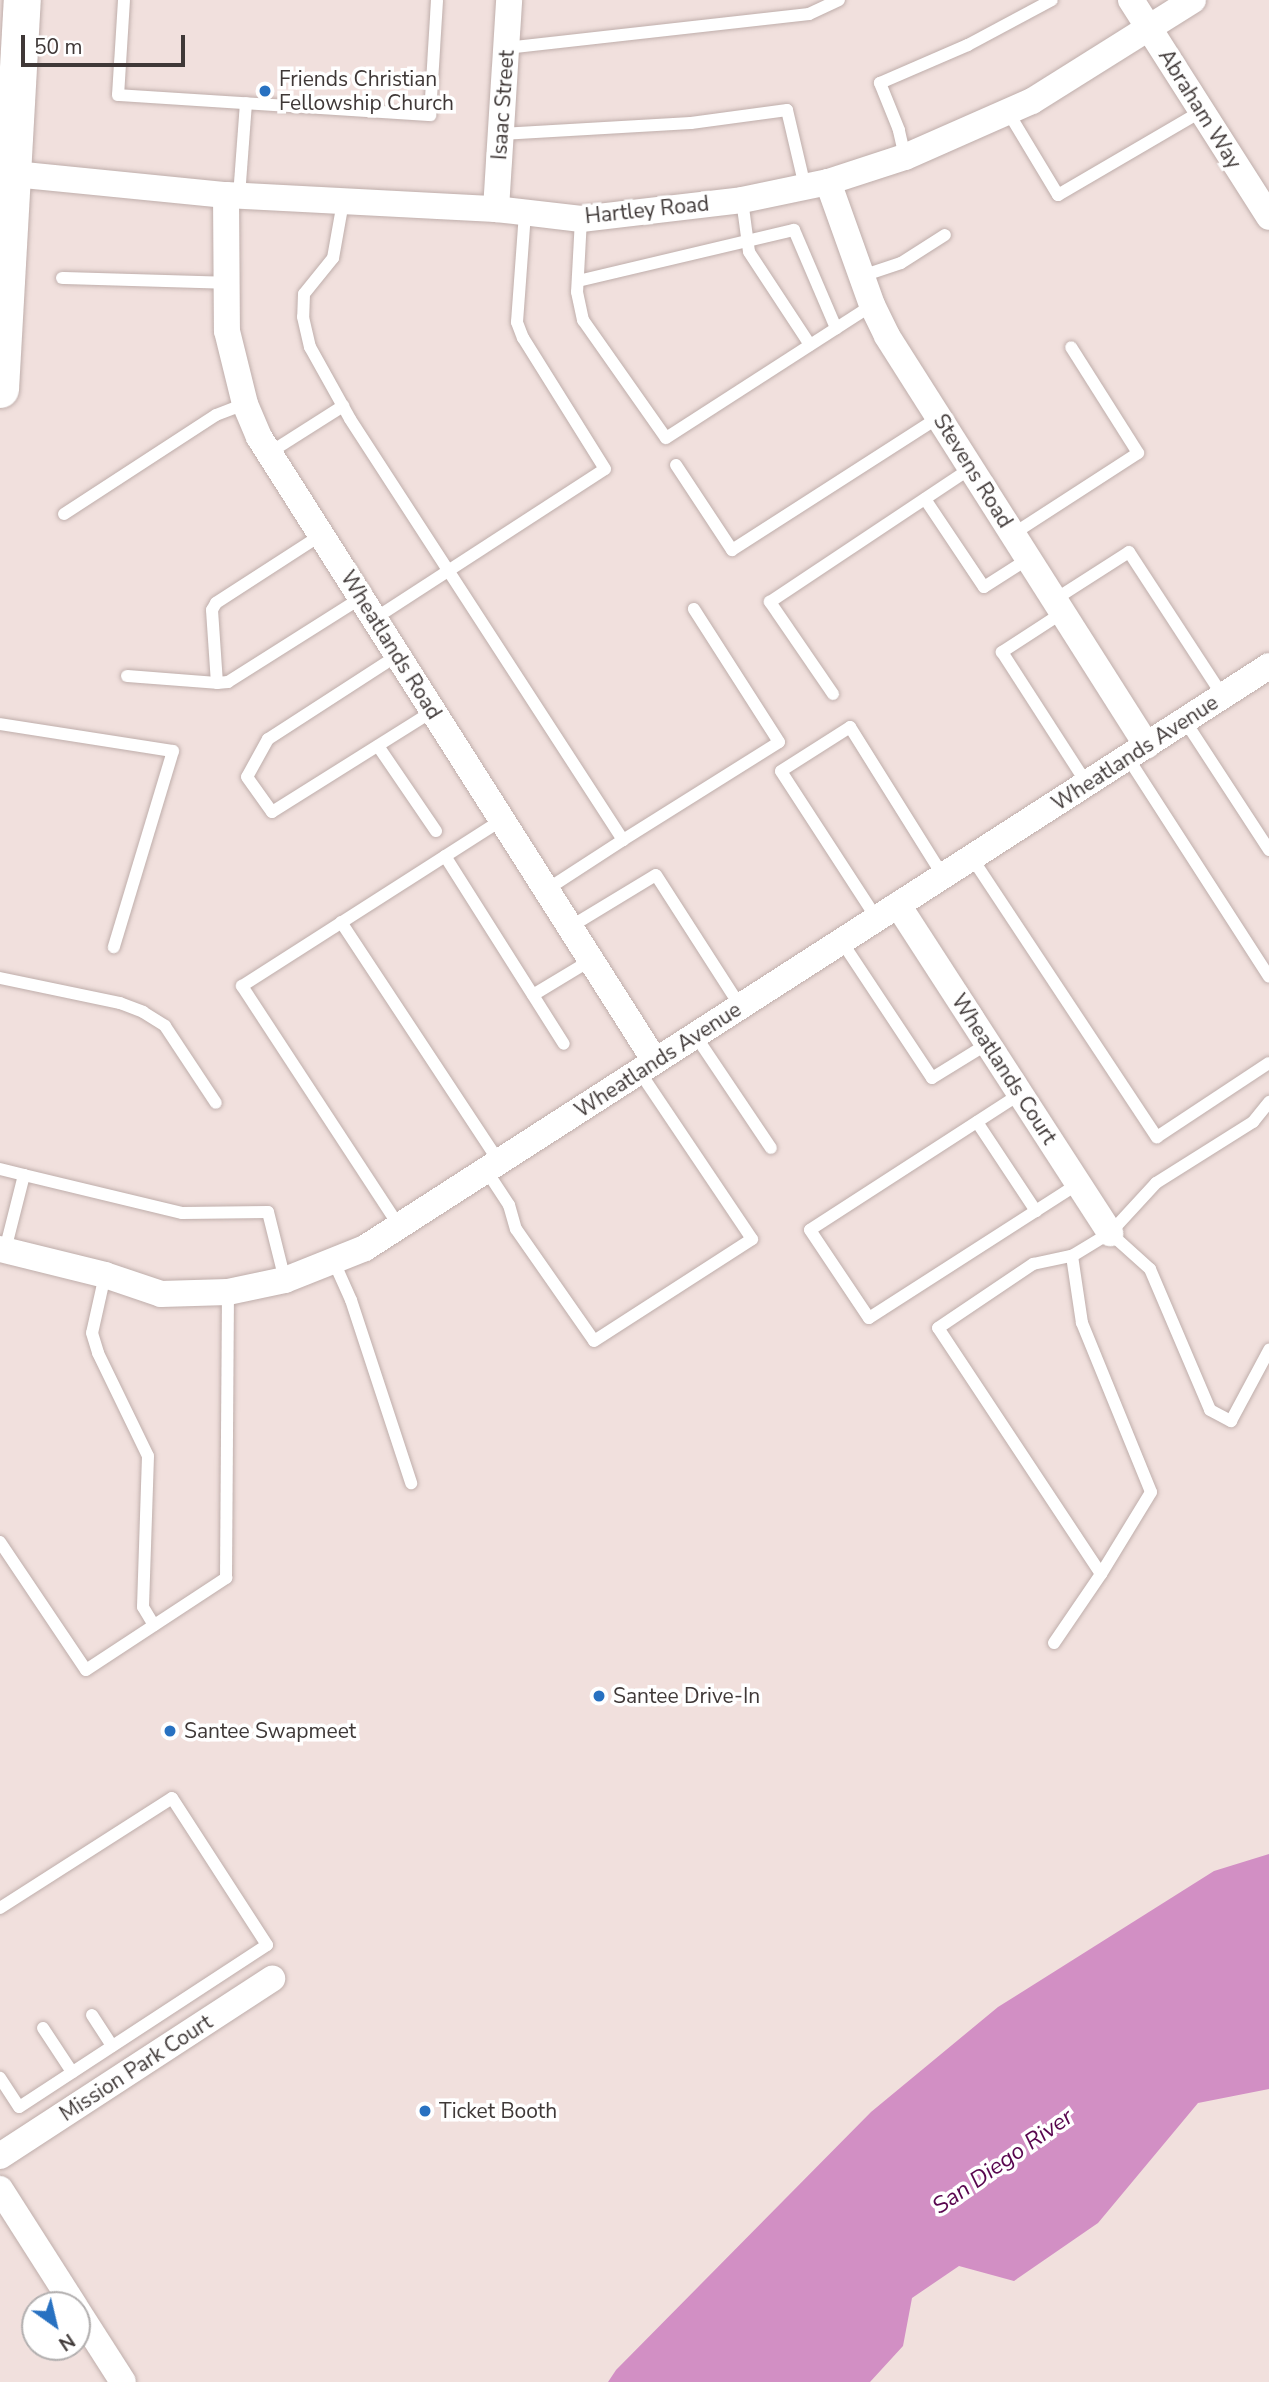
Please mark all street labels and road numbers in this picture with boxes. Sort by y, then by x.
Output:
street label: Abraham Way [1153,45,1247,173]
street label: Isaac Street [487,49,519,161]
street label: Hartley Road [584,191,710,229]
street label: Stevens Road [928,410,1018,532]
street label: Wheatlands Road [335,566,447,724]
street label: Wheatlands Avenue [1047,690,1223,816]
street label: Wheatlands Court [946,989,1062,1149]
street label: Wheatlands Avenue [570,997,746,1123]
street label: Mission Park Court [55,2009,217,2127]

